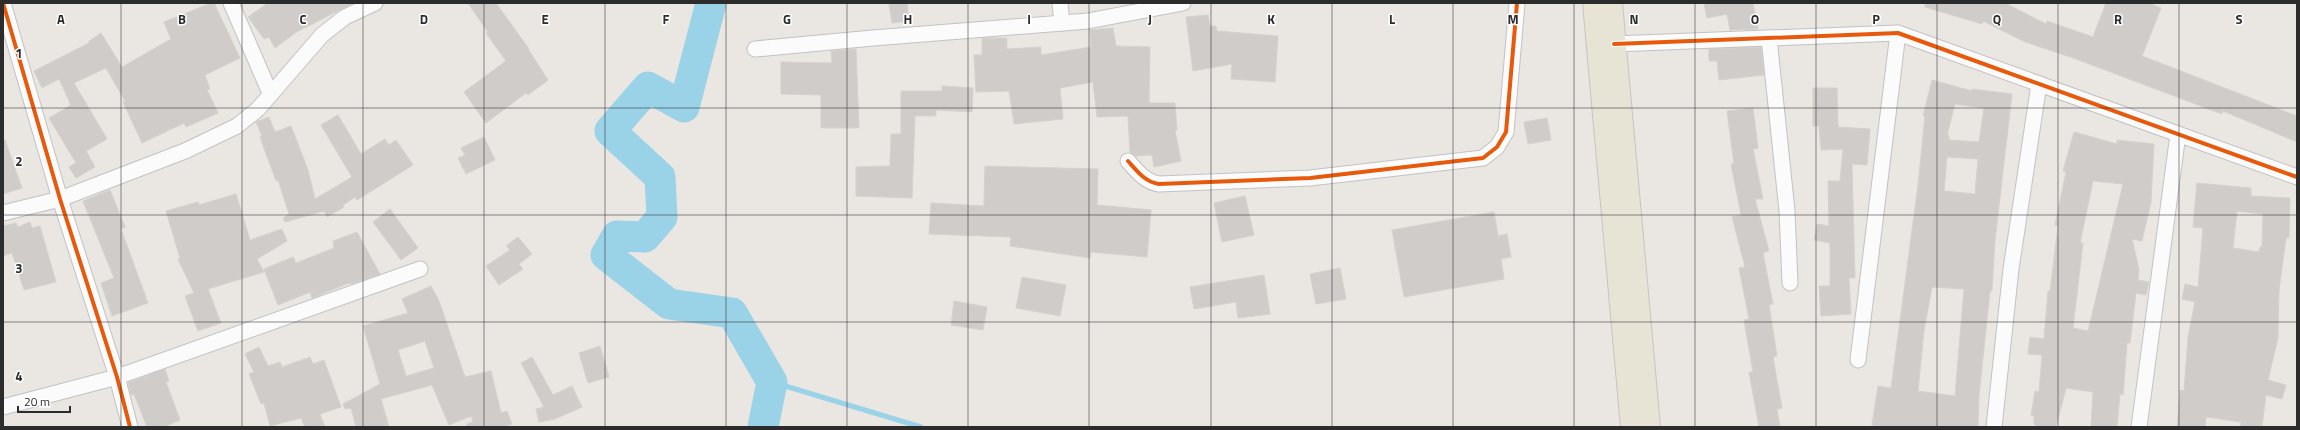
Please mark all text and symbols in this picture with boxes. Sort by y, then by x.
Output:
text: A [57,9,65,29]
text: B [178,9,186,29]
text: C [299,9,307,29]
text: D [420,9,428,29]
text: E [541,9,549,29]
text: F [663,9,670,29]
text: G [783,9,791,29]
text: H [904,9,912,29]
text: I [1027,9,1031,29]
text: J [1148,9,1152,29]
text: K [1267,9,1275,29]
text: L [1389,9,1395,29]
text: M [1507,9,1519,29]
text: N [1629,9,1639,29]
text: O [1751,9,1759,29]
text: P [1872,9,1880,29]
text: Q [1993,9,2001,29]
text: R [2114,9,2122,29]
text: S [2235,9,2243,29]
text: 1 [15,43,23,63]
text: 2 [15,151,23,171]
text: 3 [15,258,23,278]
text: 4 [15,366,23,386]
scale bar [18,388,70,414]
text: 20 m [24,392,50,411]

